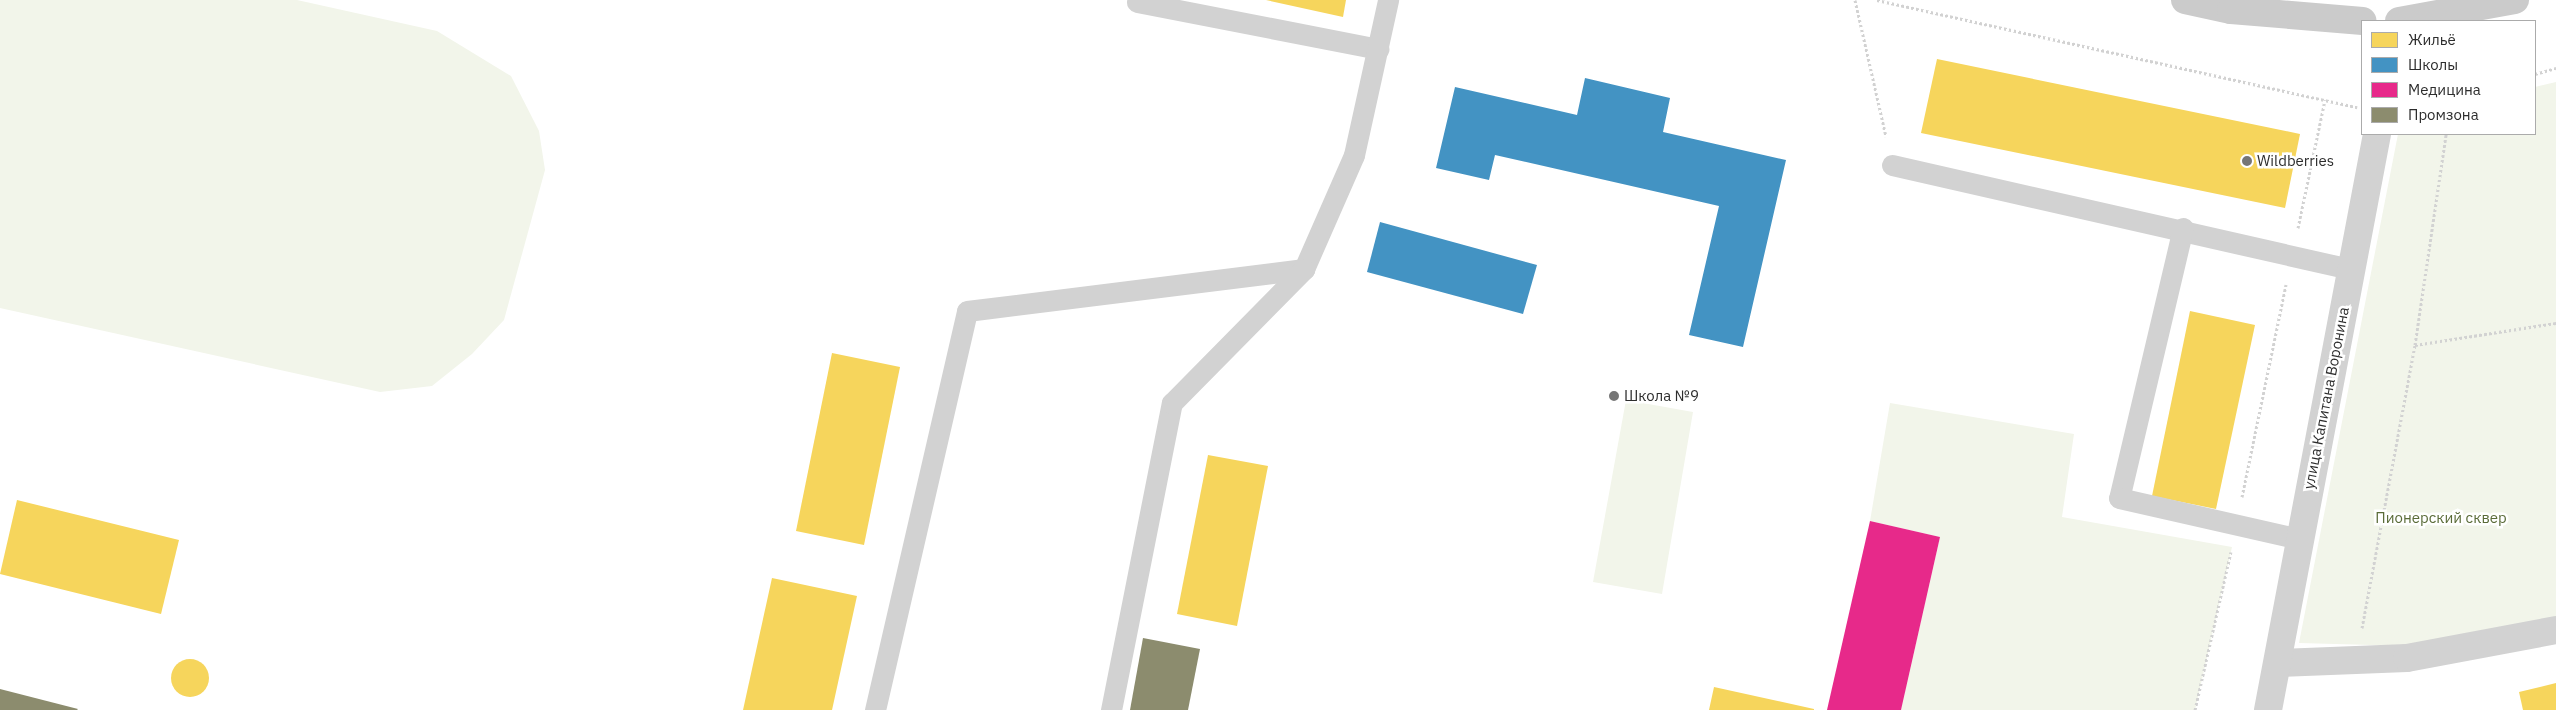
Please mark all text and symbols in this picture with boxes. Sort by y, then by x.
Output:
legend [2361,20,2536,135]
text: Жильё [2408,30,2456,49]
text: Школы [2408,55,2458,74]
text: Медицина [2408,80,2481,99]
text: Промзона [2408,105,2479,124]
place label: Wildberries [2257,152,2334,170]
marker: Wildberries [2241,155,2253,167]
street label: улица Капитана Воронина [2299,305,2353,491]
place label: Школа №9 [1624,387,1699,405]
marker: Школа №9 [1608,390,1620,402]
park label: Пионерский сквер [2375,509,2507,527]

